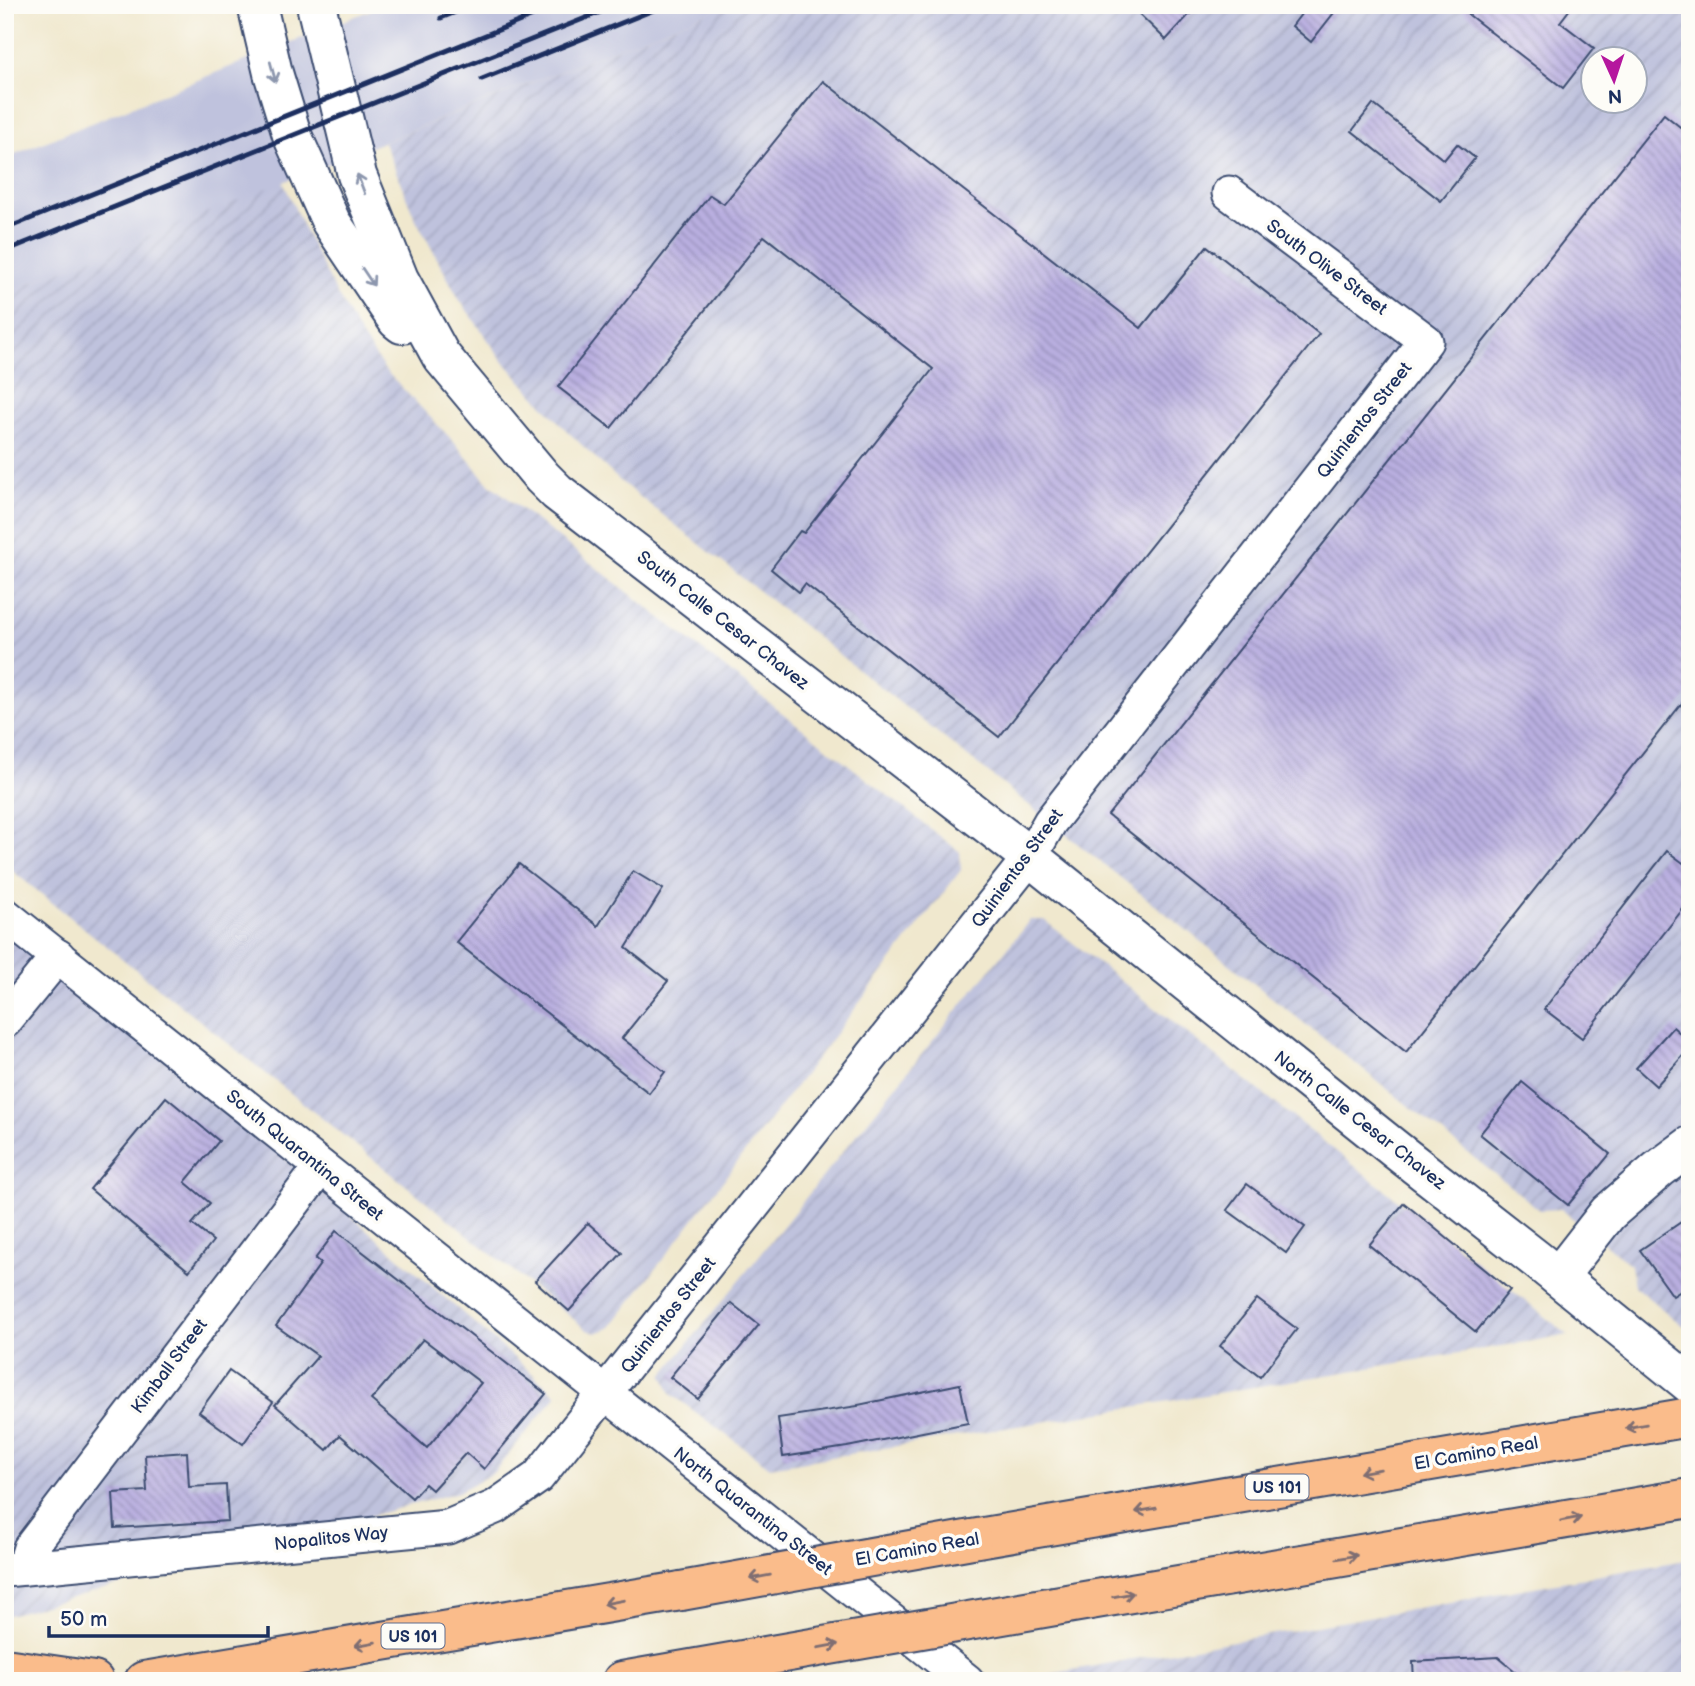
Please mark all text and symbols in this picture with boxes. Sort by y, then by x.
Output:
north arrow [1580,46,1650,116]
one-way arrow [267,60,280,82]
text: N [1607,84,1623,107]
one-way arrow [354,173,367,195]
street label: South Olive Street [1262,215,1392,320]
one-way arrow [361,267,375,286]
street label: Quinientos Street [1313,358,1417,483]
street label: South Calle Cesar Chavez [633,547,813,694]
street label: Quinientos Street [967,805,1068,932]
street label: North Calle Cesar Chavez [1270,1047,1450,1194]
street label: South Quarantina Street [222,1086,388,1226]
street label: Quinientos Street [617,1253,721,1378]
street label: Kimball Street [127,1314,212,1418]
one-way arrow [1625,1420,1648,1433]
street label: El Camino Real [1412,1432,1540,1475]
street label: North Quarantina Street [669,1443,837,1580]
one-way arrow [1359,1465,1382,1478]
road number: US 101 [1246,1474,1308,1499]
one-way arrow [1135,1504,1158,1517]
one-way arrow [1559,1511,1582,1525]
street label: Nopalitos Way [273,1522,390,1555]
street label: El Camino Real [853,1528,981,1571]
one-way arrow [1335,1550,1358,1563]
one-way arrow [749,1571,772,1584]
one-way arrow [1111,1588,1134,1601]
scale bar [49,1595,268,1639]
one-way arrow [603,1596,626,1609]
text: 50 m [60,1607,107,1632]
road number: US 101 [382,1624,444,1648]
one-way arrow [354,1638,377,1651]
one-way arrow [816,1639,839,1652]

